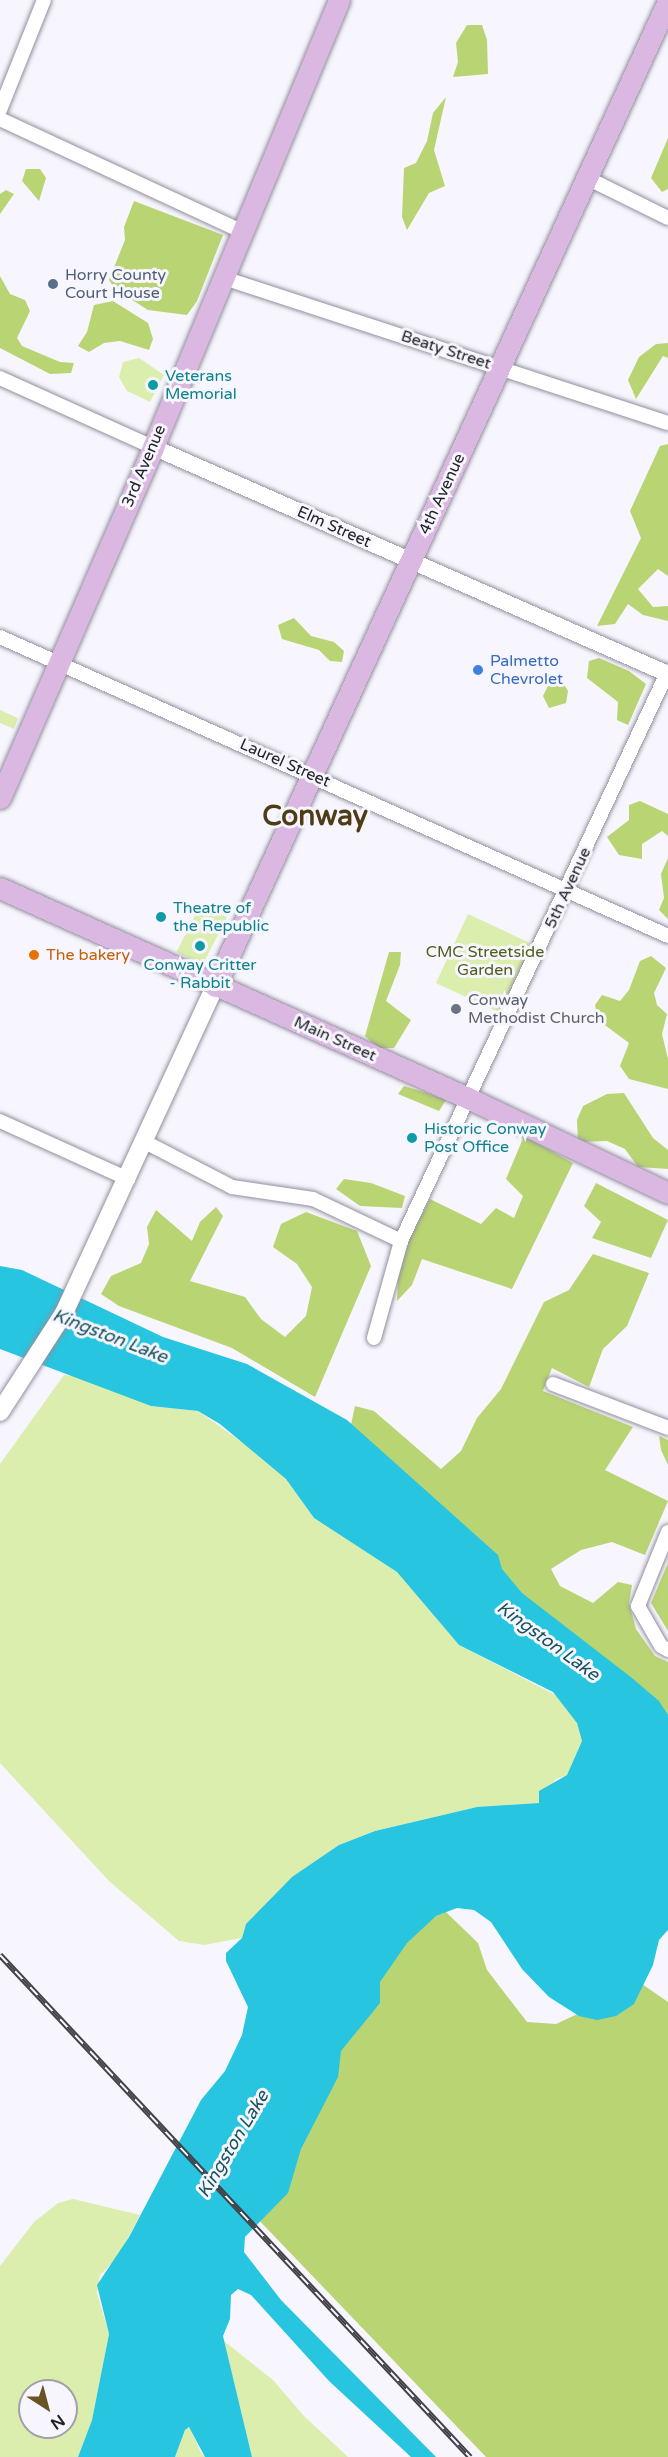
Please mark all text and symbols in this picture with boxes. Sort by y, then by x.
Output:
place label: Horry County Court House [65,265,166,303]
marker: Horry County Court House [46,277,60,291]
street label: Beaty Street [399,326,493,374]
place label: Veterans Memorial [165,366,237,404]
marker: Veterans Memorial [146,378,160,392]
street label: 3rd Avenue [118,422,170,510]
street label: 4th Avenue [415,450,469,538]
street label: Elm Street [294,502,374,552]
place label: Palmetto Chevrolet [490,651,563,689]
marker: Palmetto Chevrolet [471,663,485,677]
street label: Laurel Street [237,735,333,791]
district label: Conway [262,799,368,833]
street label: 5th Avenue [541,844,595,932]
place label: Theatre of the Republic [173,898,269,936]
marker: Theatre of the Republic [154,910,168,924]
marker: Conway Critter - Rabbit [193,939,207,953]
park label: CMC Streetside Garden [426,942,544,980]
place label: The bakery [46,945,130,965]
marker: The bakery [27,948,41,962]
place label: Conway Critter - Rabbit [144,955,256,993]
place label: Conway Methodist Church [468,990,605,1028]
marker: Conway Methodist Church [449,1002,463,1016]
street label: Main Street [291,1012,379,1066]
place label: Historic Conway Post Office [424,1119,546,1157]
marker: Historic Conway Post Office [405,1131,419,1145]
water label: Kingston Lake [50,1304,170,1368]
water label: Kingston Lake [493,1597,603,1685]
water label: Kingston Lake [193,2087,273,2201]
north arrow [18,2379,78,2439]
text: N [46,2410,68,2434]

